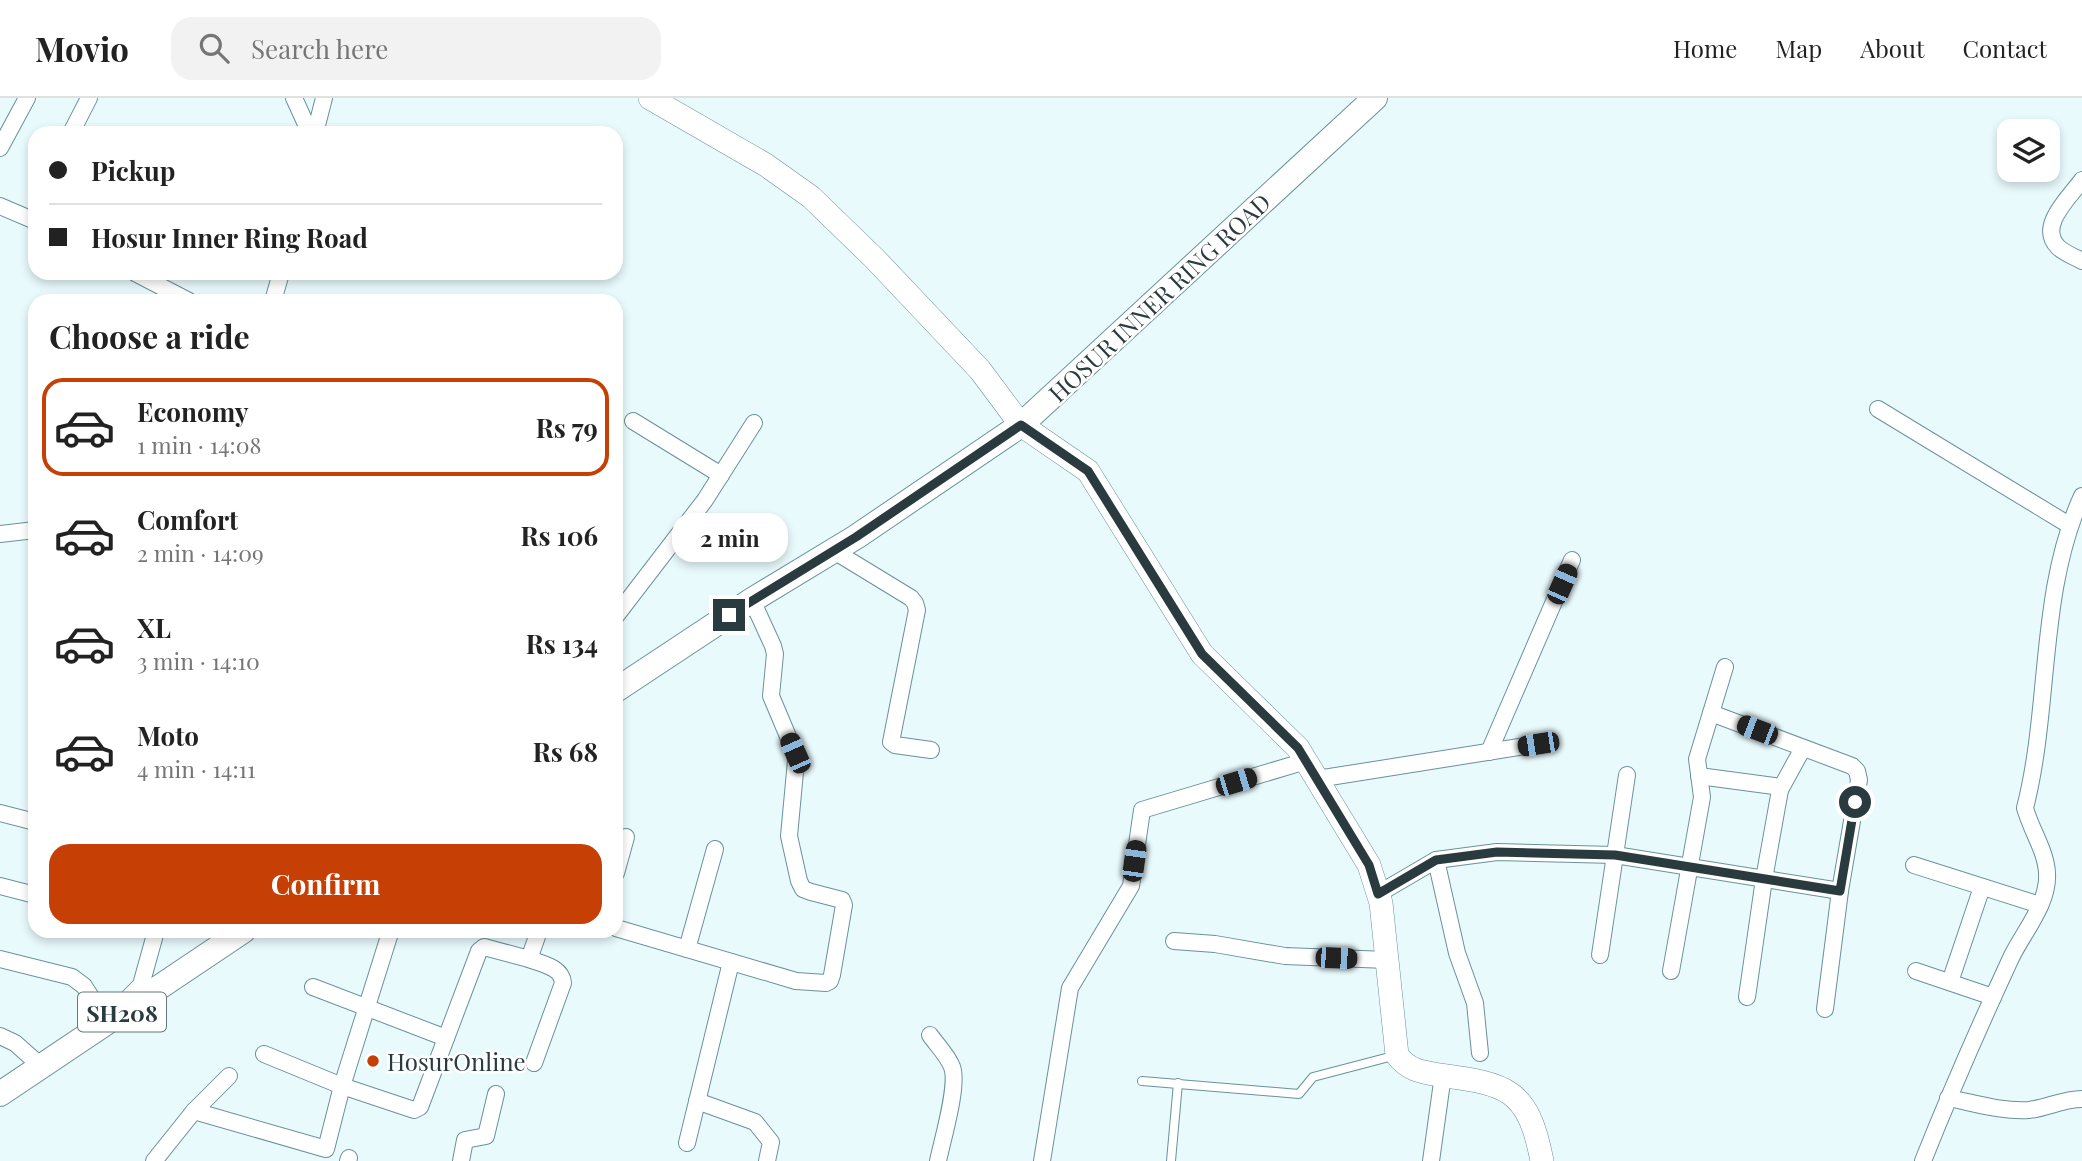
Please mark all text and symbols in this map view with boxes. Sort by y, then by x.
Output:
search box [171,17,661,80]
text: Movio [35,26,129,70]
icon: search [195,29,233,67]
text: Search here [251,31,388,66]
text: Home [1673,32,1737,64]
text: Map [1775,32,1822,64]
text: About [1860,32,1924,64]
text: Contact [1962,32,2047,64]
map controls [1997,119,2060,182]
button: layers [1997,119,2060,182]
text: Pickup [91,153,175,188]
street label: HOSUR INNER RING ROAD [1041,186,1277,408]
text: Hosur Inner Ring Road [91,220,368,255]
text: Choose a ride [49,314,250,357]
text: Economy [137,394,248,429]
icon: car [53,396,116,459]
text: Rs 79 [536,410,598,445]
text: 1 min · 14:08 [137,429,261,460]
text: Comfort [137,502,238,537]
icon: car [53,504,116,567]
callout: 2 min [671,514,787,562]
text: Rs 106 [521,518,598,553]
text: 2 min [700,522,760,553]
text: 2 min · 14:09 [137,537,264,568]
car [1544,561,1581,607]
route end [713,599,745,631]
text: XL [137,610,171,645]
icon: car [53,612,116,675]
text: Rs 134 [526,626,598,661]
text: 3 min · 14:10 [137,645,260,676]
car [1734,713,1781,747]
text: Moto [137,718,199,753]
icon: car [53,720,116,783]
car [777,730,814,776]
car [1516,730,1561,758]
text: Rs 68 [533,734,598,769]
text: 4 min · 14:11 [137,753,256,784]
car [1213,766,1260,798]
route start [1839,786,1871,818]
car [1121,839,1148,883]
button: Confirm [49,844,602,924]
car [1315,947,1358,969]
road number: SH208 [78,992,166,1032]
place label: HosurOnline [387,1045,526,1077]
marker: HosurOnline [365,1053,381,1069]

